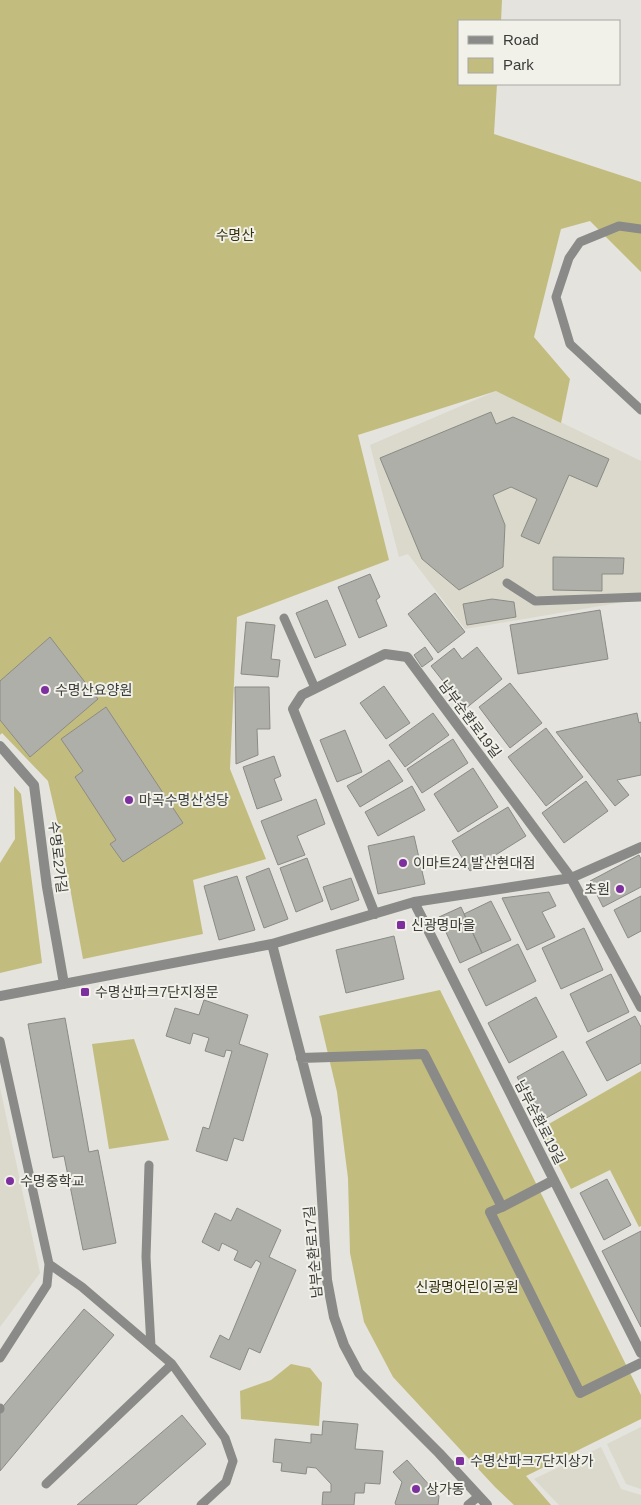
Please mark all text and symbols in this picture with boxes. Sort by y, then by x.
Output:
legend [458,20,621,85]
text: Road [503,31,539,48]
text: Park [503,56,534,73]
park label: 수명산 [216,227,254,243]
street label: 남부순환로19길 [436,677,504,761]
place label: 수명산요양원 [55,682,132,698]
marker: 수명산요양원 [39,684,51,696]
place label: 마곡수명산성당 [139,792,229,808]
marker: 마곡수명산성당 [123,794,135,806]
street label: 수명로2가길 [46,820,70,894]
place label: 이마트24 발산현대점 [413,855,536,871]
marker: 이마트24 발산현대점 [397,857,409,869]
place label: 초원 [584,881,610,897]
marker: 초원 [614,883,626,895]
place label: 신광명마을 [411,917,476,933]
marker: 신광명마을 [395,919,407,931]
place label: 수명산파크7단지정문 [95,984,219,1000]
marker: 수명산파크7단지정문 [79,986,91,998]
street label: 남부순환로19길 [512,1077,568,1167]
place label: 수명중학교 [20,1173,85,1189]
marker: 수명중학교 [4,1175,16,1187]
street label: 남부순환로17길 [301,1205,325,1299]
park label: 신광명어린이공원 [415,1279,519,1295]
place label: 수명산파크7단지상가 [470,1453,594,1469]
marker: 수명산파크7단지상가 [454,1455,466,1467]
place label: 상가동 [426,1481,465,1497]
marker: 상가동 [410,1483,422,1495]

